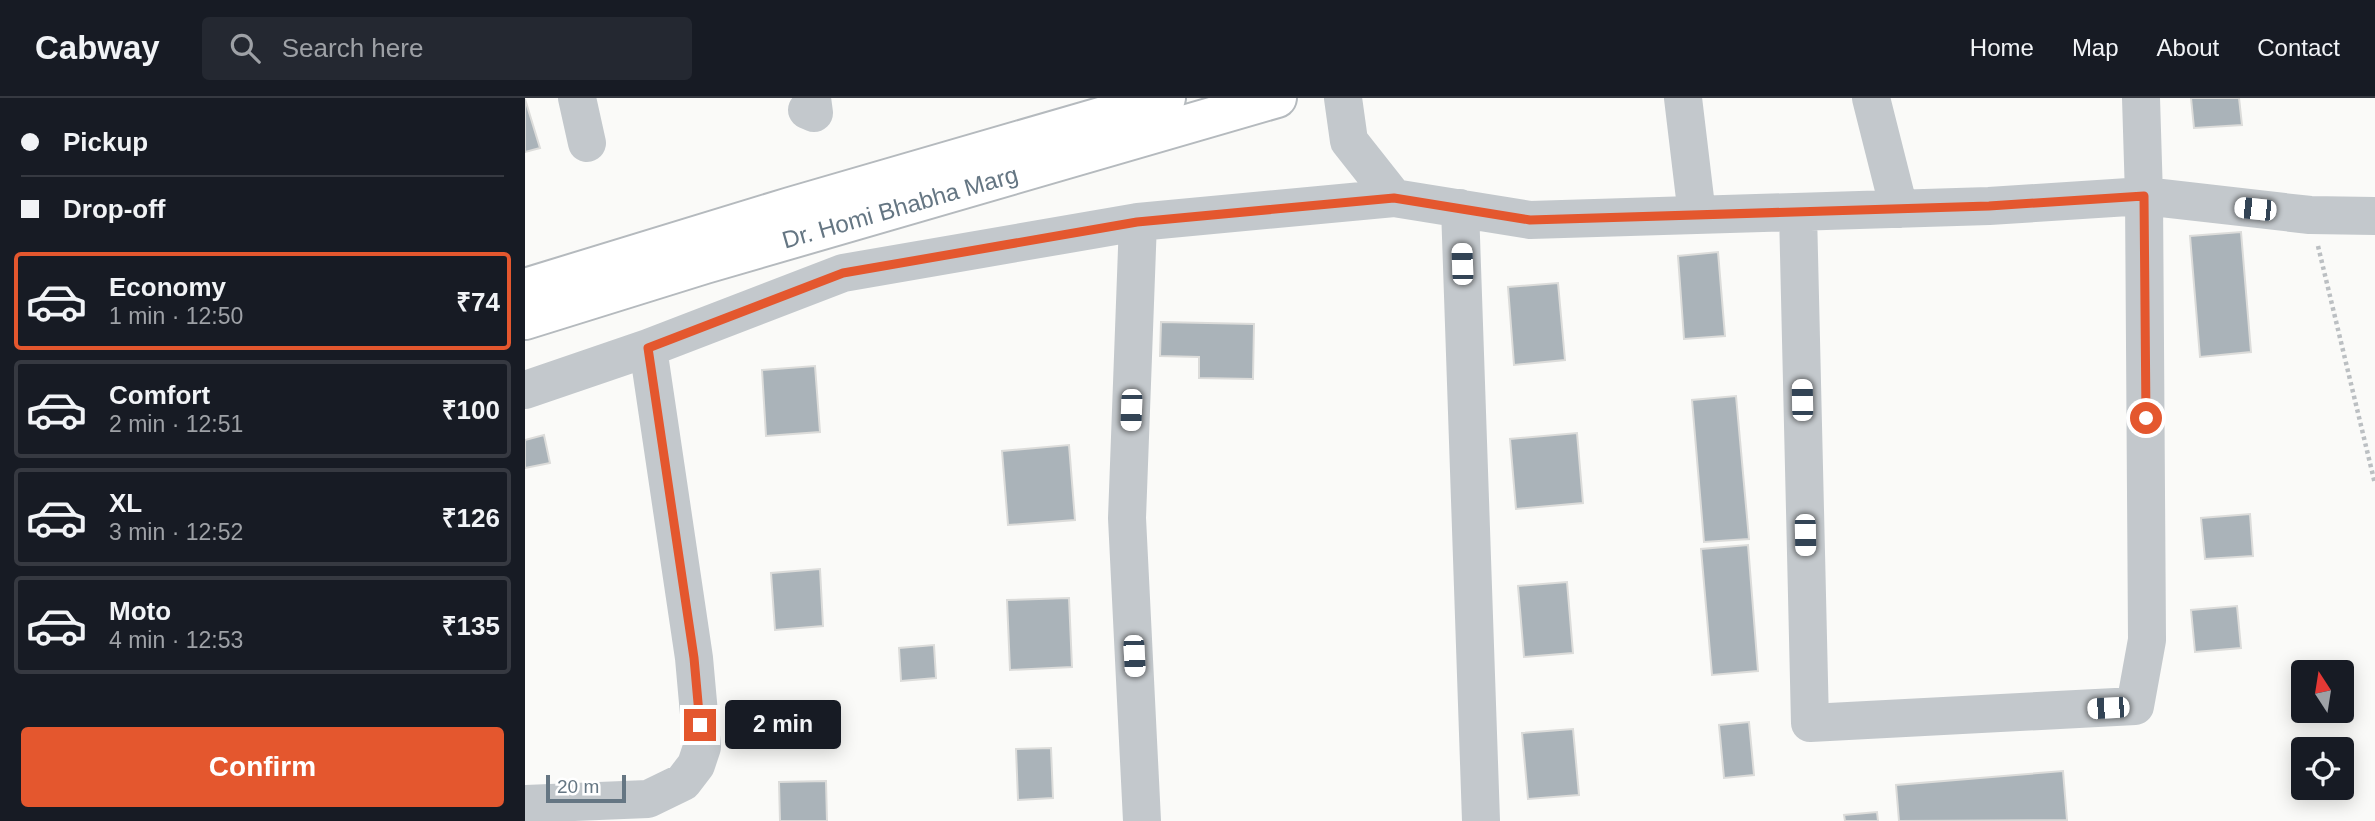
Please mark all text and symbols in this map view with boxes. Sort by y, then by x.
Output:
search box [202,17,692,80]
text: Cabway [35,29,160,66]
icon: search [226,29,264,67]
text: Search here [282,33,423,63]
text: Home [1970,34,2034,61]
text: Map [2072,34,2119,61]
text: About [2157,34,2219,61]
text: Contact [2257,34,2340,61]
text: Pickup [63,127,148,157]
street label: Dr. Homi Bhabha Marg [779,160,1021,254]
text: Drop-off [63,194,166,224]
car [2234,196,2277,222]
car [1451,243,1474,285]
icon: car [25,270,88,333]
text: Economy [109,272,226,302]
text: ₹74 [456,287,500,317]
text: 1 min · 12:50 [109,303,243,329]
icon: car [25,378,88,441]
car [1792,379,1813,421]
text: Comfort [109,380,210,410]
car [1120,389,1143,431]
text: ₹100 [442,395,500,425]
route start [2130,402,2162,434]
text: 2 min · 12:51 [109,411,243,437]
icon: car [25,486,88,549]
text: XL [109,488,142,518]
text: ₹126 [442,503,500,533]
car [1795,514,1816,556]
text: 3 min · 12:52 [109,519,243,545]
icon: car [25,594,88,657]
text: Moto [109,596,171,626]
text: ₹135 [442,611,500,641]
text: 4 min · 12:53 [109,627,243,653]
car [1123,634,1146,678]
north arrow [2291,660,2354,723]
map controls [2291,660,2354,800]
car [2087,696,2130,720]
callout: 2 min [725,700,840,750]
route end [684,709,716,741]
text: 2 min [753,711,813,737]
button: Confirm [21,727,504,807]
button: locate [2291,737,2354,800]
scale bar [546,772,627,804]
text: 20 m [557,776,599,797]

